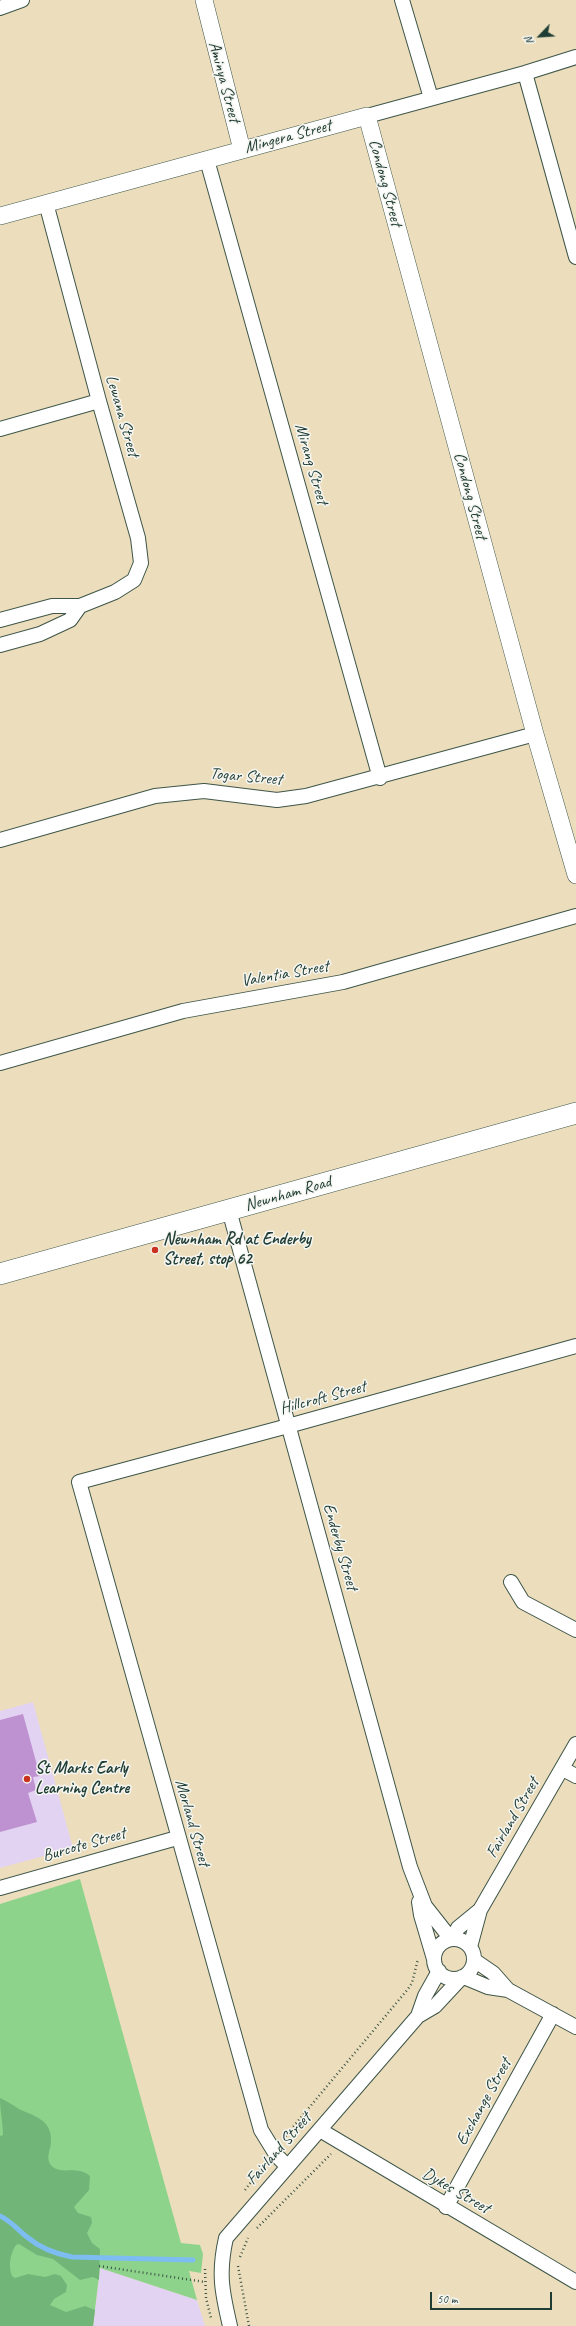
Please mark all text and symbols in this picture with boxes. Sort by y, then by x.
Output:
north arrow [520,16,560,56]
text: N [521,35,537,47]
street label: Aminya Street [203,39,245,125]
street label: Mingera Street [242,116,334,158]
street label: Condong Street [364,137,406,229]
street label: Lewana Street [101,373,143,459]
street label: Mirang Street [290,421,332,507]
street label: Condong Street [449,450,491,542]
street label: Togar Street [209,764,283,790]
street label: Valentia Street [240,956,330,992]
street label: Newnham Road [242,1172,334,1216]
place label: Newnham Rd at Enderby Street, stop 62 [163,1230,311,1270]
marker: Newnham Rd at Enderby Street, stop 62 [150,1245,160,1255]
street label: Hillcroft Street [278,1377,368,1419]
street label: Enderby Street [318,1501,362,1593]
place label: St Marks Early Learning Centre [35,1759,129,1799]
marker: St Marks Early Learning Centre [22,1774,32,1784]
street label: Fairland Street [482,1774,544,1862]
street label: Morland Street [170,1777,214,1869]
street label: Burcote Street [40,1823,128,1867]
street label: Exchange Street [452,2055,516,2149]
street label: Fairland Street [242,2109,316,2189]
street label: Dykes Street [419,2164,493,2218]
scale bar [432,2284,554,2310]
text: 50 m [437,2291,457,2307]

